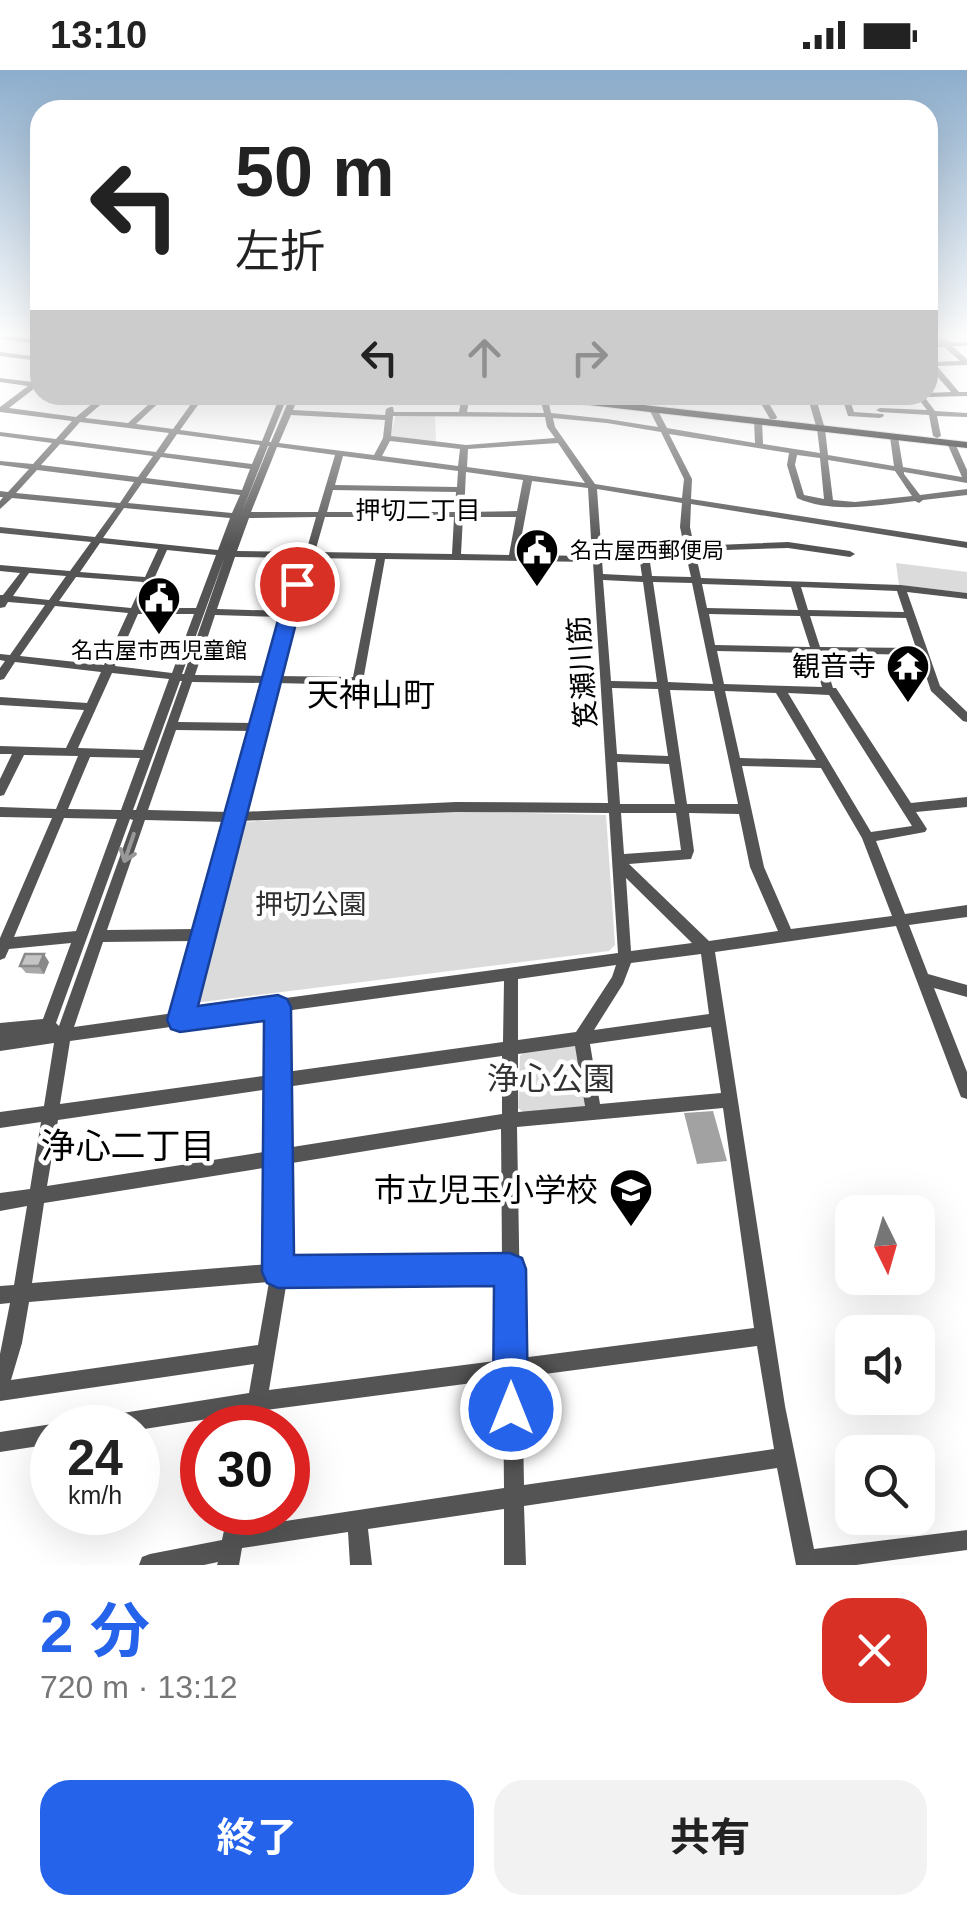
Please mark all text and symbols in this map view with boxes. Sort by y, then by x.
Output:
text: 13:10 [50,14,147,56]
text: 50 m [235,133,395,211]
icon: left [70,140,200,270]
text: 左折 [235,226,325,277]
icon: left [352,330,407,385]
icon: ahead [457,330,512,385]
icon: right [562,330,617,385]
district label: 押切二丁目 [355,496,481,524]
public building icon: 名古屋西郵便局 [514,527,560,588]
place label: 名古屋西郵便局 [570,538,724,563]
pin [255,542,340,627]
icon: arrive [270,557,325,612]
public building icon: 名古屋市西児童館 [136,575,182,636]
street label: 笈瀬川筋 [563,615,602,729]
place label: 名古屋市西児童館 [71,638,247,663]
temple icon: 観音寺 [885,643,931,704]
place label: 観音寺 [792,651,876,682]
district label: 天神山町 [307,677,435,713]
one-way arrow [118,831,136,863]
park label: 押切公園 [255,889,367,920]
park label: 浄心公園 [487,1061,615,1097]
district label: 浄心二丁目 [40,1126,216,1165]
school or university icon: 市立児玉小学校 [608,1167,654,1228]
place label: 市立児玉小学校 [374,1172,598,1208]
north arrow [835,1195,935,1295]
map controls [835,1195,935,1535]
button: sound [835,1315,935,1415]
position arrow [459,1357,563,1461]
speed limit sign: 30 [180,1405,310,1535]
text: 24 [67,1430,123,1486]
button: search [835,1435,935,1535]
text: km/h [68,1481,122,1509]
text: 2 分 [40,1598,150,1665]
button: close [822,1598,927,1703]
text: 720 m · 13:12 [40,1669,237,1705]
button: 終了 [40,1780,474,1895]
button: 共有 [494,1780,927,1895]

